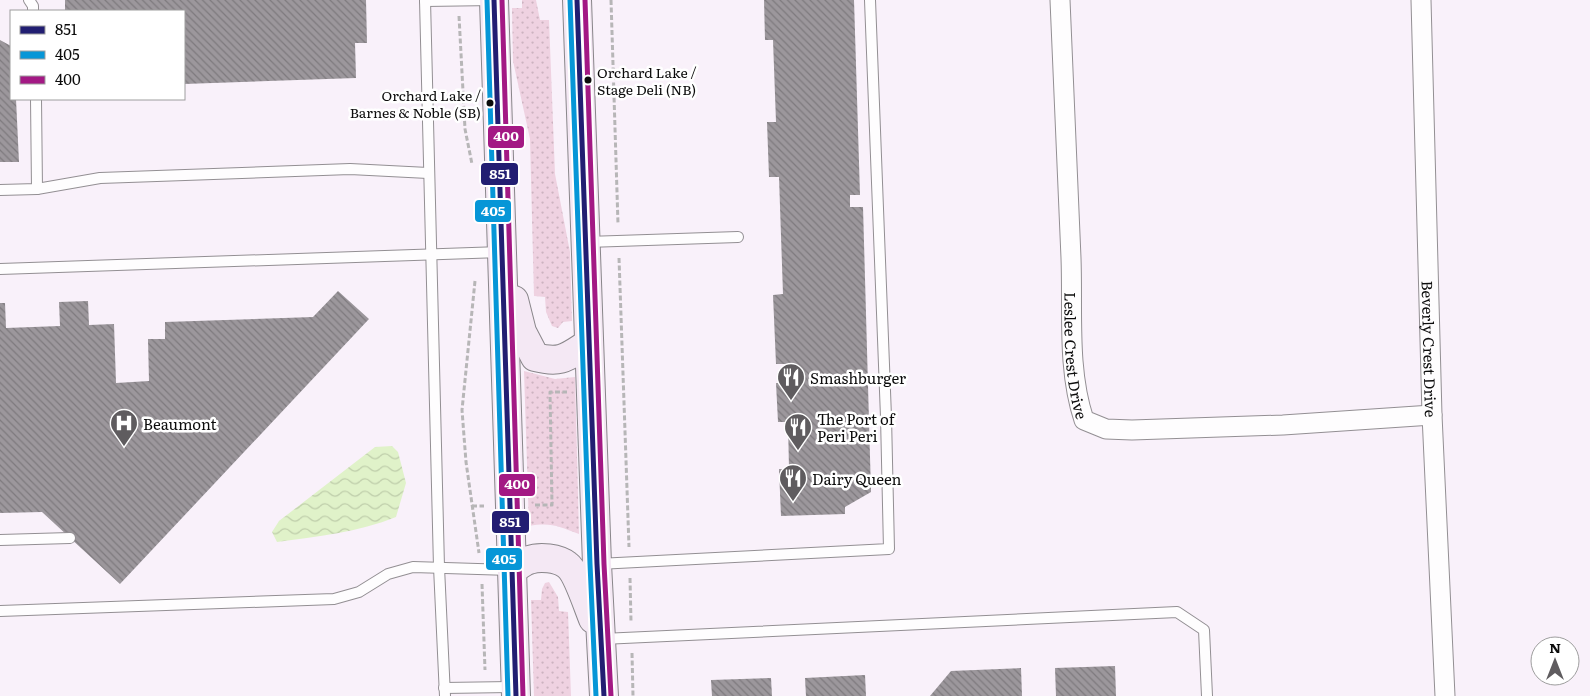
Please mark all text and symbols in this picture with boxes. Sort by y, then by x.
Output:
legend [10,10,185,100]
text: 851 [55,17,77,40]
text: 405 [55,42,80,65]
place label: Orchard Lake / Stage Deli (NB) [597,62,696,99]
text: 400 [55,67,81,90]
marker: Orchard Lake / Stage Deli (NB) [583,75,593,85]
place label: Orchard Lake / Barnes & Noble (SB) [350,85,481,122]
marker: Orchard Lake / Barnes & Noble (SB) [485,98,495,108]
line badge: 400 [487,125,525,149]
text: 400 [493,125,519,145]
line badge: 851 [480,162,519,186]
text: 851 [489,163,511,183]
line badge: 405 [474,199,512,223]
text: 405 [481,200,506,220]
street label: Beverly Crest Drive [1417,280,1444,418]
street label: Leslee Crest Drive [1060,292,1095,422]
restaurant icon: Smashburger [776,362,806,401]
place label: Smashburger [810,366,906,389]
place label: The Port of Peri Peri [817,407,896,447]
hospital icon: Beaumont [109,408,139,447]
place label: Beaumont [143,412,217,435]
restaurant icon: The Port of Peri Peri [783,412,813,451]
restaurant icon: Dairy Queen [778,463,808,502]
place label: Dairy Queen [812,467,902,490]
line badge: 400 [498,473,536,497]
text: 400 [504,473,530,493]
line badge: 851 [491,510,530,534]
text: 851 [499,511,521,531]
line badge: 405 [485,547,523,571]
text: 405 [492,548,517,568]
north arrow [1530,636,1580,686]
text: N [1549,637,1561,657]

